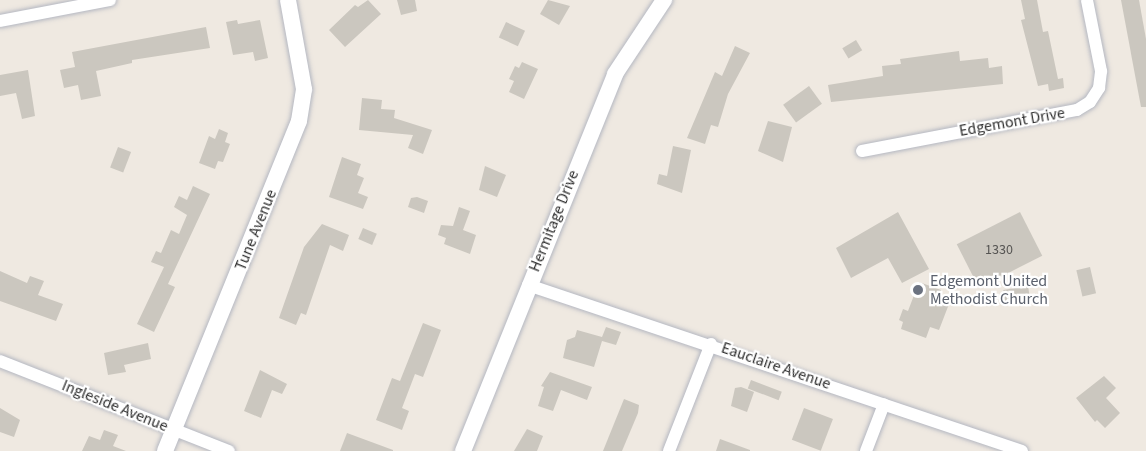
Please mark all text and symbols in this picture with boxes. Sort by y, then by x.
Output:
street label: Edgemont Drive [958,103,1066,141]
street label: Hermitage Drive [525,167,583,275]
street label: Tune Avenue [231,187,281,273]
house number: 1330 [985,242,1013,258]
place label: Edgemont United Methodist Church [930,271,1048,309]
marker: Edgemont United Methodist Church [911,283,925,297]
street label: Eauclaire Avenue [719,338,833,394]
street label: Ingleside Avenue [59,376,171,436]

